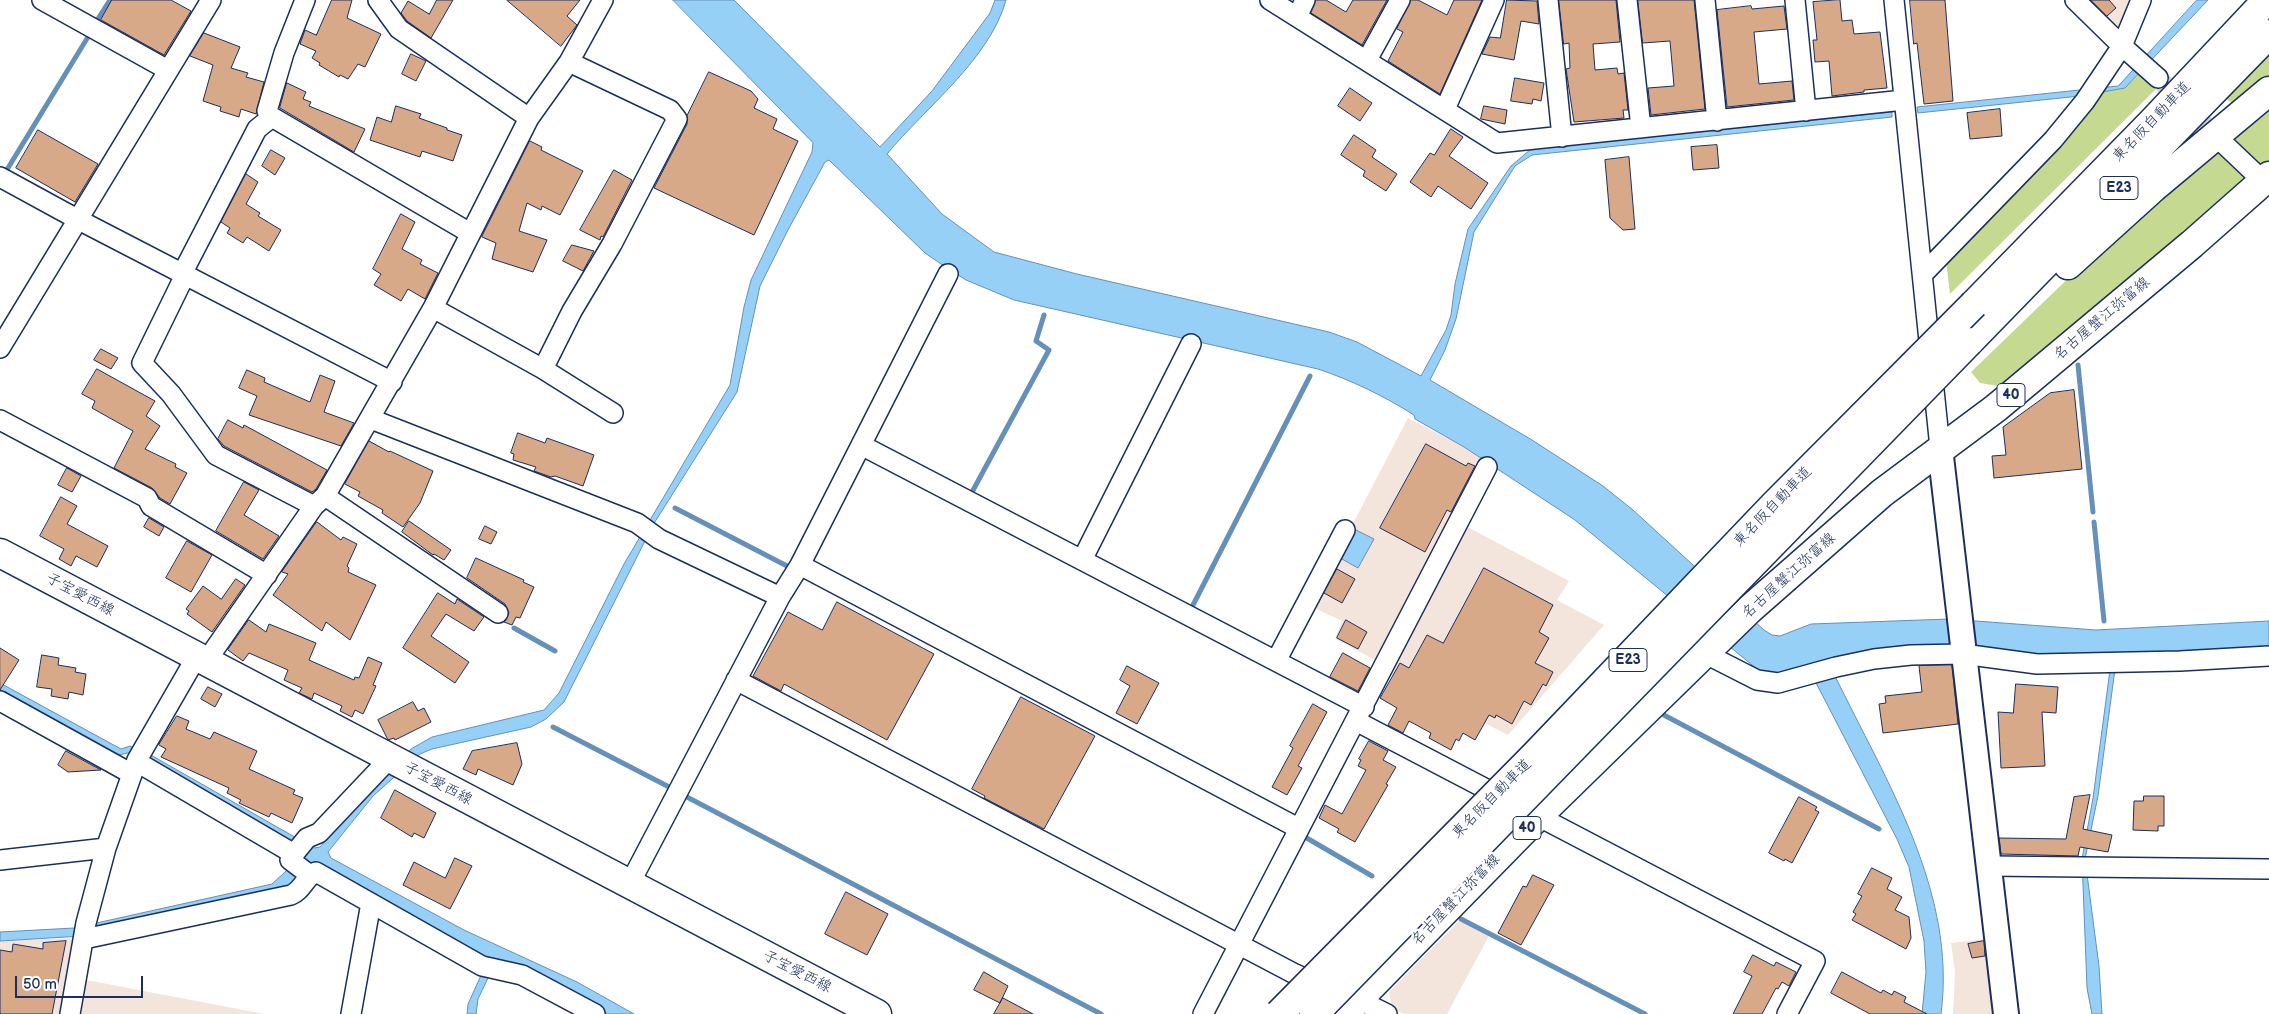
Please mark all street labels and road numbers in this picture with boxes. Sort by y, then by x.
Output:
street label: 東名阪自動車道 [2109,78,2195,166]
road number: E23 [2100,177,2138,200]
street label: 名古屋蟹江弥富線 [2050,274,2154,364]
road number: 40 [1997,384,2025,406]
street label: 東名阪自動車道 [1730,463,1816,551]
street label: 名古屋蟹江弥富線 [1738,529,1840,623]
street label: 子宝愛西線 [43,569,117,621]
road number: E23 [1609,648,1647,672]
street label: 東名阪自動車道 [1449,756,1535,842]
street label: 子宝愛西線 [401,758,475,810]
road number: 40 [1513,816,1541,840]
street label: 名古屋蟹江弥富線 [1408,851,1504,949]
street label: 子宝愛西線 [760,947,834,997]

